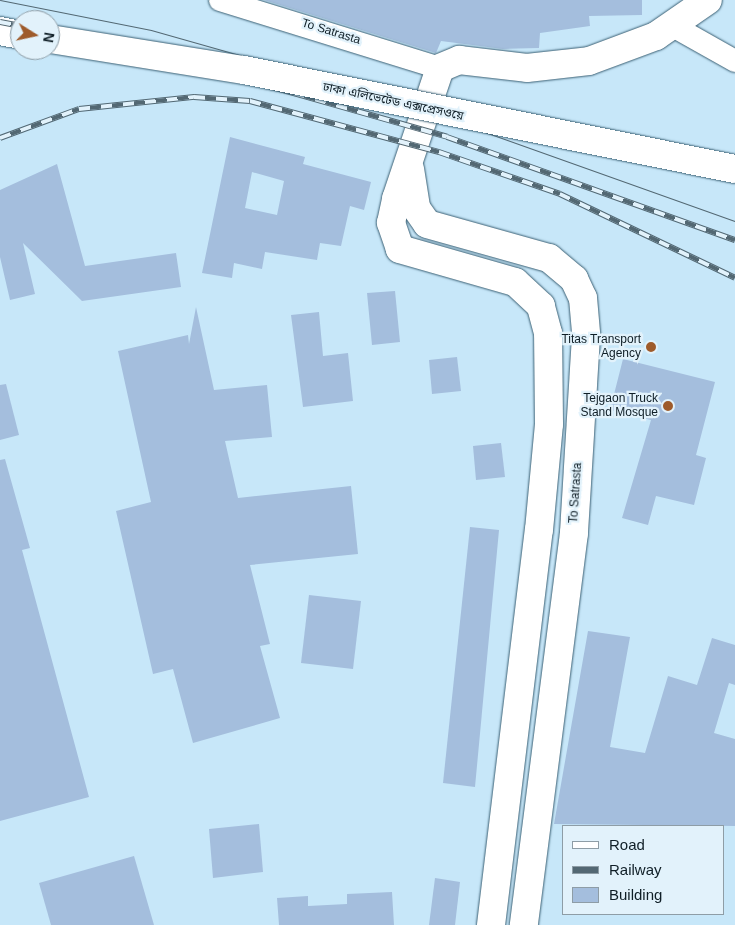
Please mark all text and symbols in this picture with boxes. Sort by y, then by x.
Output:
north arrow [10,10,60,60]
street label: To Satrasta [300,16,362,48]
text: N [40,31,58,44]
street label: ঢাকা এলিভেটেড এক্সপ্রেসওয়ে [321,80,465,124]
place label: Titas Transport Agency [561,333,641,361]
marker: Titas Transport Agency [645,341,657,353]
place label: Tejgaon Truck Stand Mosque [581,392,658,420]
marker: Tejgaon Truck Stand Mosque [662,400,674,412]
street label: To Satrasta [567,462,585,524]
legend [562,825,725,915]
text: Road [609,836,645,853]
text: Railway [609,861,662,878]
text: Building [609,886,662,903]

